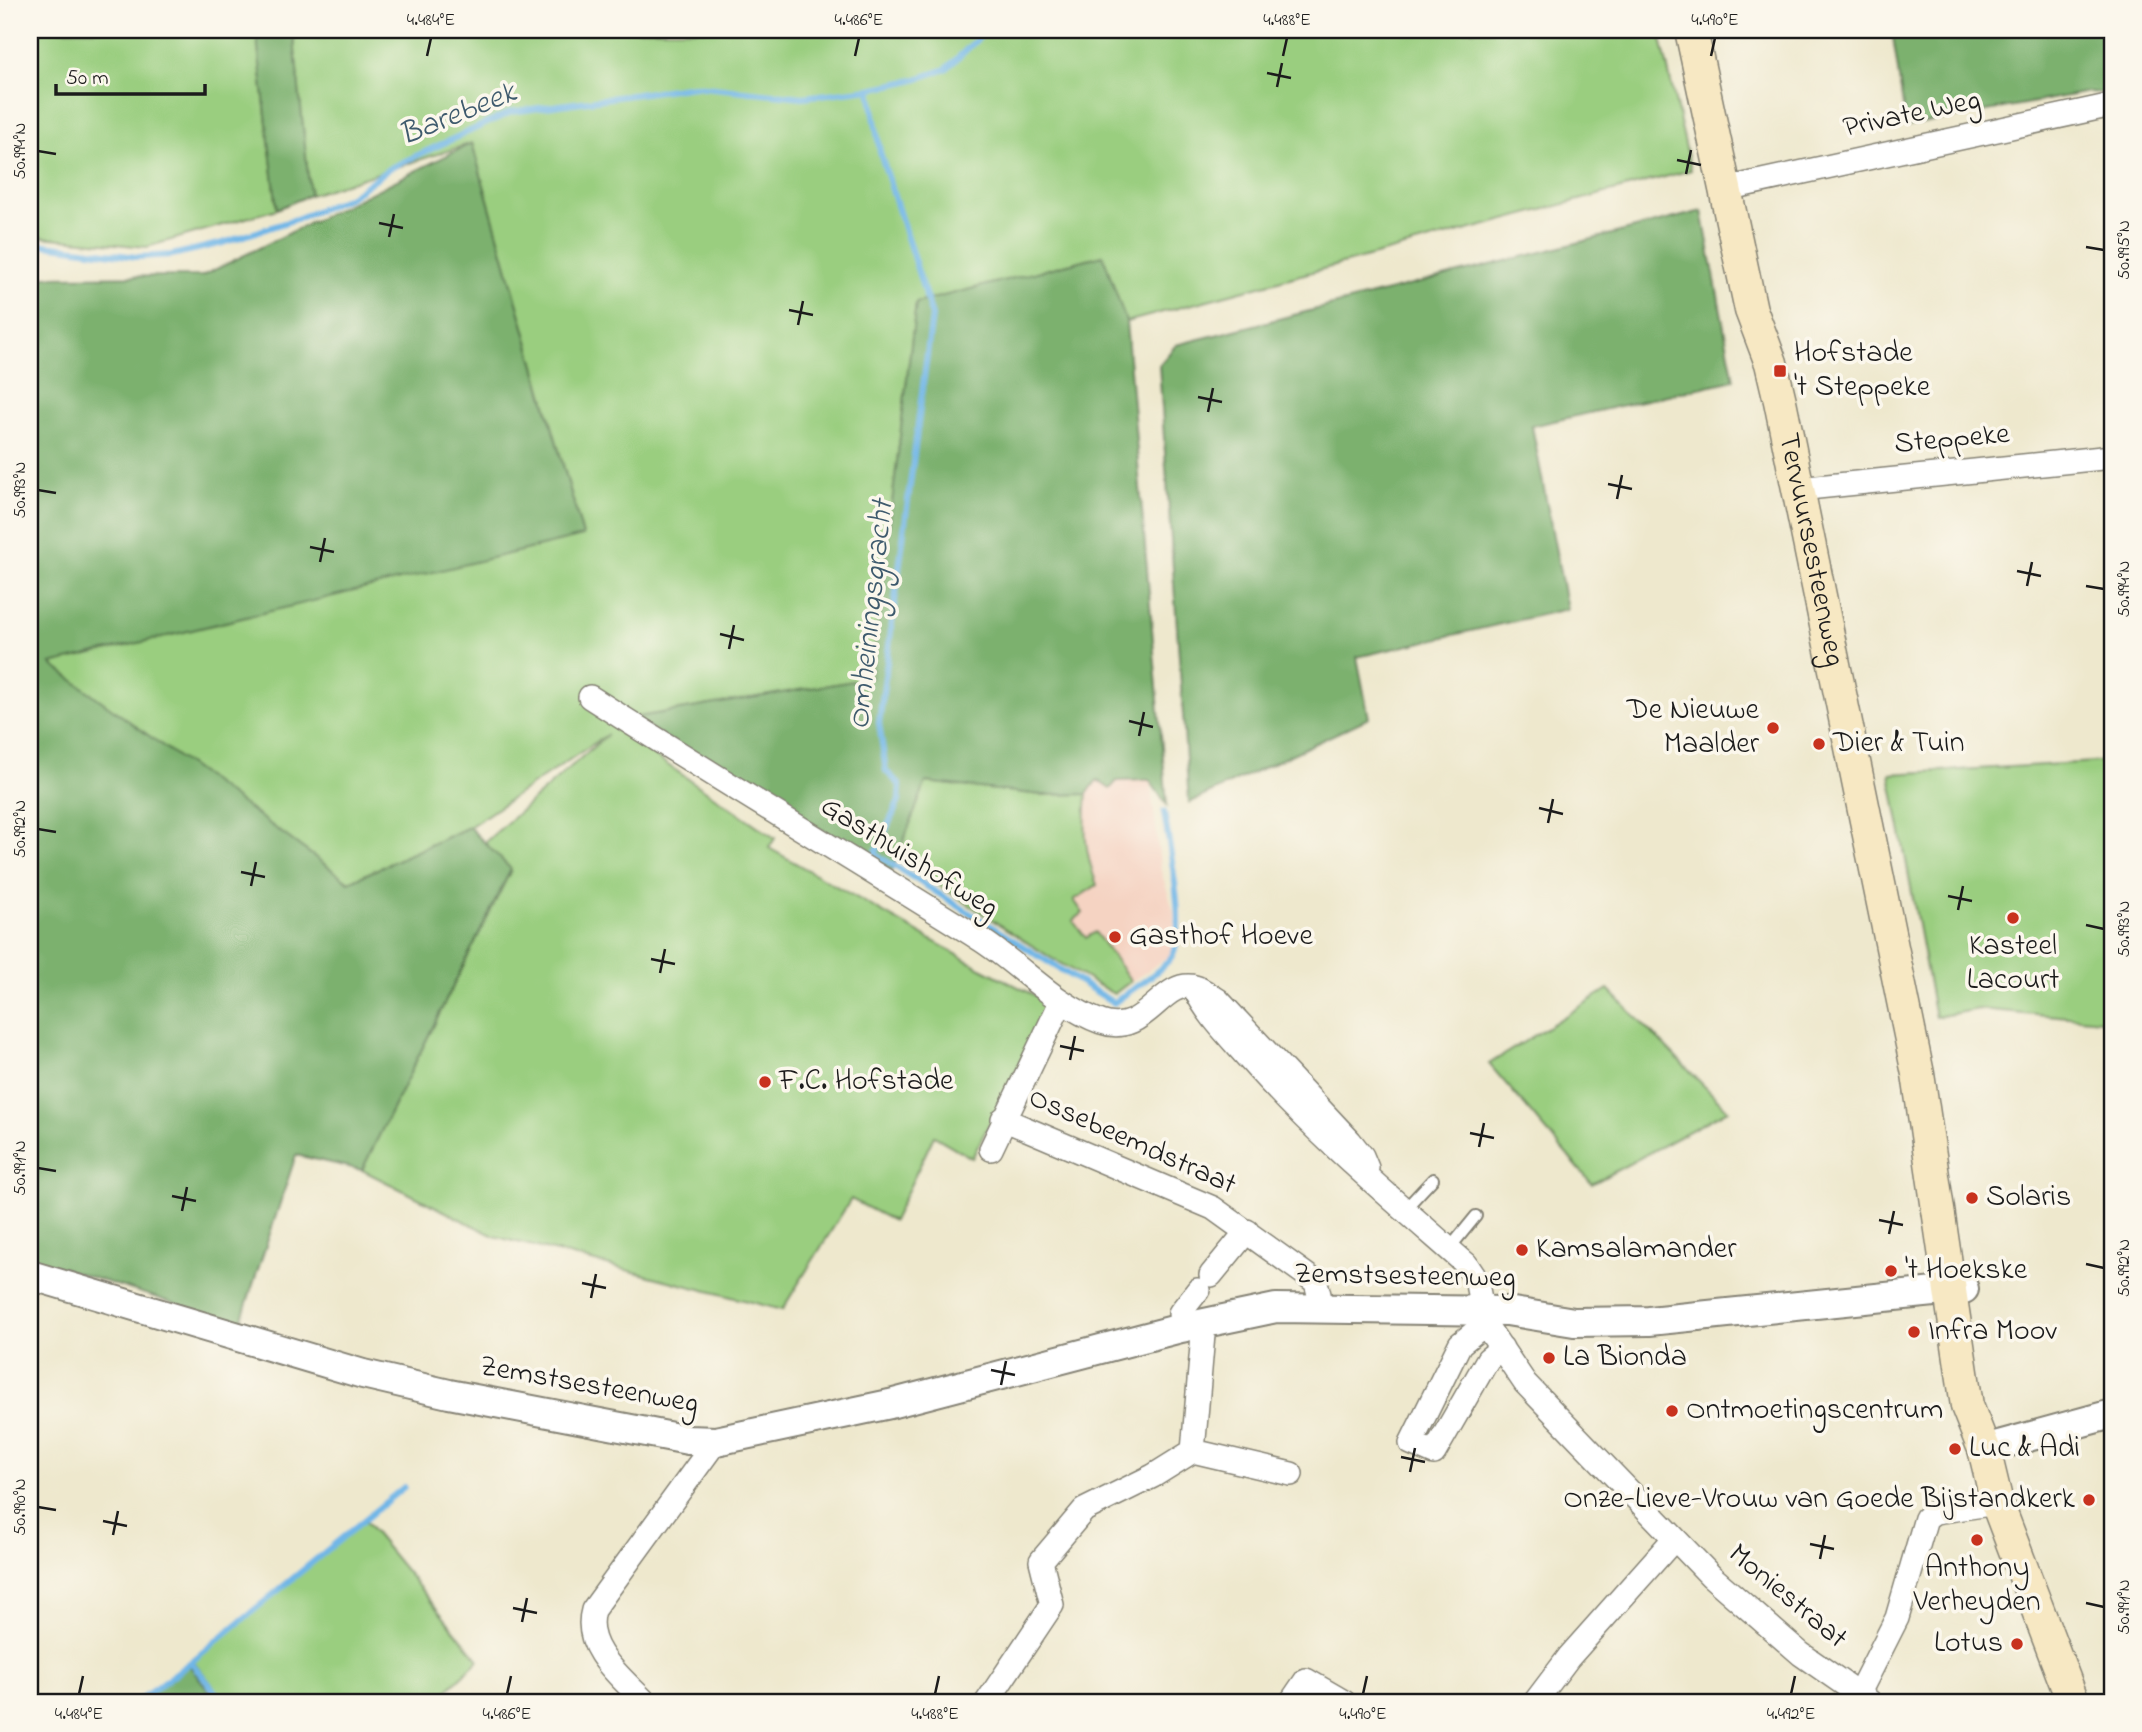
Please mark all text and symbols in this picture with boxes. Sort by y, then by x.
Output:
text: 4.484°E [407,8,455,34]
text: 4.486°E [835,8,884,34]
text: 4.488°E [1263,8,1311,34]
text: 4.490°E [1691,8,1739,34]
scale bar [56,52,205,96]
text: 50 m [66,64,109,94]
water label: Barebeek [392,69,526,160]
street label: Private Weg [1839,79,1985,151]
text: 50.994°N [8,123,34,179]
text: 50.995°N [2112,220,2138,280]
place label: Hofstade 't Steppeke [1794,332,1931,410]
marker: Hofstade 't Steppeke [1772,363,1788,379]
street label: Steppeke [1893,413,2012,467]
street label: Tervuursesteenweg [1765,429,1856,671]
text: 50.993°N [8,462,34,519]
water label: Omheiningsgracht [837,494,908,732]
text: 50.994°N [2112,561,2138,617]
place label: De Nieuwe Maalder [1626,689,1760,767]
marker: De Nieuwe Maalder [1765,720,1781,736]
place label: Dier & Tuin [1832,722,1965,766]
marker: Dier & Tuin [1811,736,1827,752]
street label: Gasthuishofweg [811,786,1007,930]
text: 50.992°N [8,800,34,858]
text: 50.993°N [2112,901,2138,958]
marker: Kasteel Lacourt [2005,910,2021,926]
place label: Gasthof Hoeve [1129,915,1314,959]
place label: Kasteel Lacourt [1967,925,2059,1003]
marker: Gasthof Hoeve [1107,929,1123,945]
place label: F.C. Hofstade [778,1060,954,1104]
marker: F.C. Hofstade [757,1074,773,1090]
street label: Ossebeemdstraat [1021,1076,1243,1208]
text: 50.991°N [8,1140,34,1196]
place label: Solaris [1986,1176,2071,1220]
marker: Solaris [1964,1190,1980,1206]
place label: Kamsalamander [1536,1228,1737,1272]
text: 50.992°N [2112,1239,2138,1297]
marker: Kamsalamander [1514,1242,1530,1258]
place label: 't Hoekske [1905,1249,2028,1293]
street label: Zemstsesteenweg [1294,1253,1516,1301]
marker: 't Hoekske [1883,1263,1899,1279]
place label: Infra Moov [1928,1310,2057,1354]
marker: Infra Moov [1906,1324,1922,1340]
place label: La Bionda [1563,1336,1687,1380]
street label: Zemstsesteenweg [476,1345,702,1427]
marker: La Bionda [1541,1350,1557,1366]
place label: Ontmoetingscentrum [1686,1389,1943,1433]
marker: Ontmoetingscentrum [1664,1403,1680,1419]
place label: Luc & Adi [1969,1427,2080,1471]
marker: Luc & Adi [1947,1441,1963,1457]
text: 50.990°N [8,1478,34,1536]
place label: Onze-Lieve-Vrouw van Goede Bijstandkerk [1563,1478,2076,1522]
marker: Onze-Lieve-Vrouw van Goede Bijstandkerk [2081,1492,2097,1508]
marker: Anthony Verheyden [1969,1532,1985,1548]
street label: Moniestraat [1717,1534,1857,1660]
place label: Anthony Verheyden [1912,1547,2041,1625]
text: 50.991°N [2112,1579,2138,1635]
place label: Lotus [1934,1622,2003,1666]
marker: Lotus [2009,1636,2025,1652]
text: 4.484°E [55,1702,103,1728]
text: 4.486°E [483,1702,532,1728]
text: 4.488°E [911,1702,959,1728]
text: 4.490°E [1339,1702,1387,1728]
text: 4.492°E [1767,1702,1815,1728]

